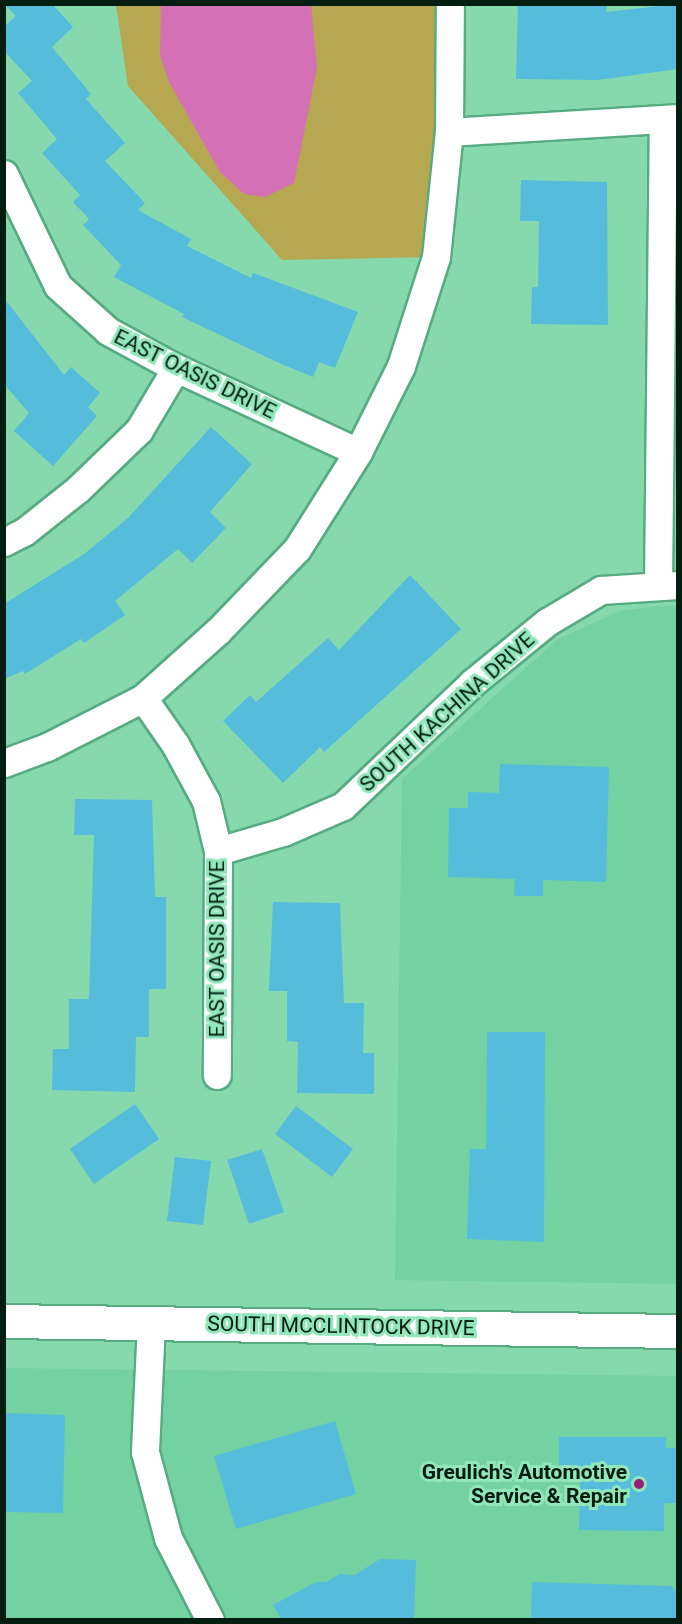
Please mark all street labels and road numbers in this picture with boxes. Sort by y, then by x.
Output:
street label: EAST OASIS DRIVE [110,324,280,424]
street label: SOUTH KACHINA DRIVE [355,627,539,797]
street label: EAST OASIS DRIVE [204,860,230,1038]
street label: SOUTH MCCLINTOCK DRIVE [207,1311,475,1341]

